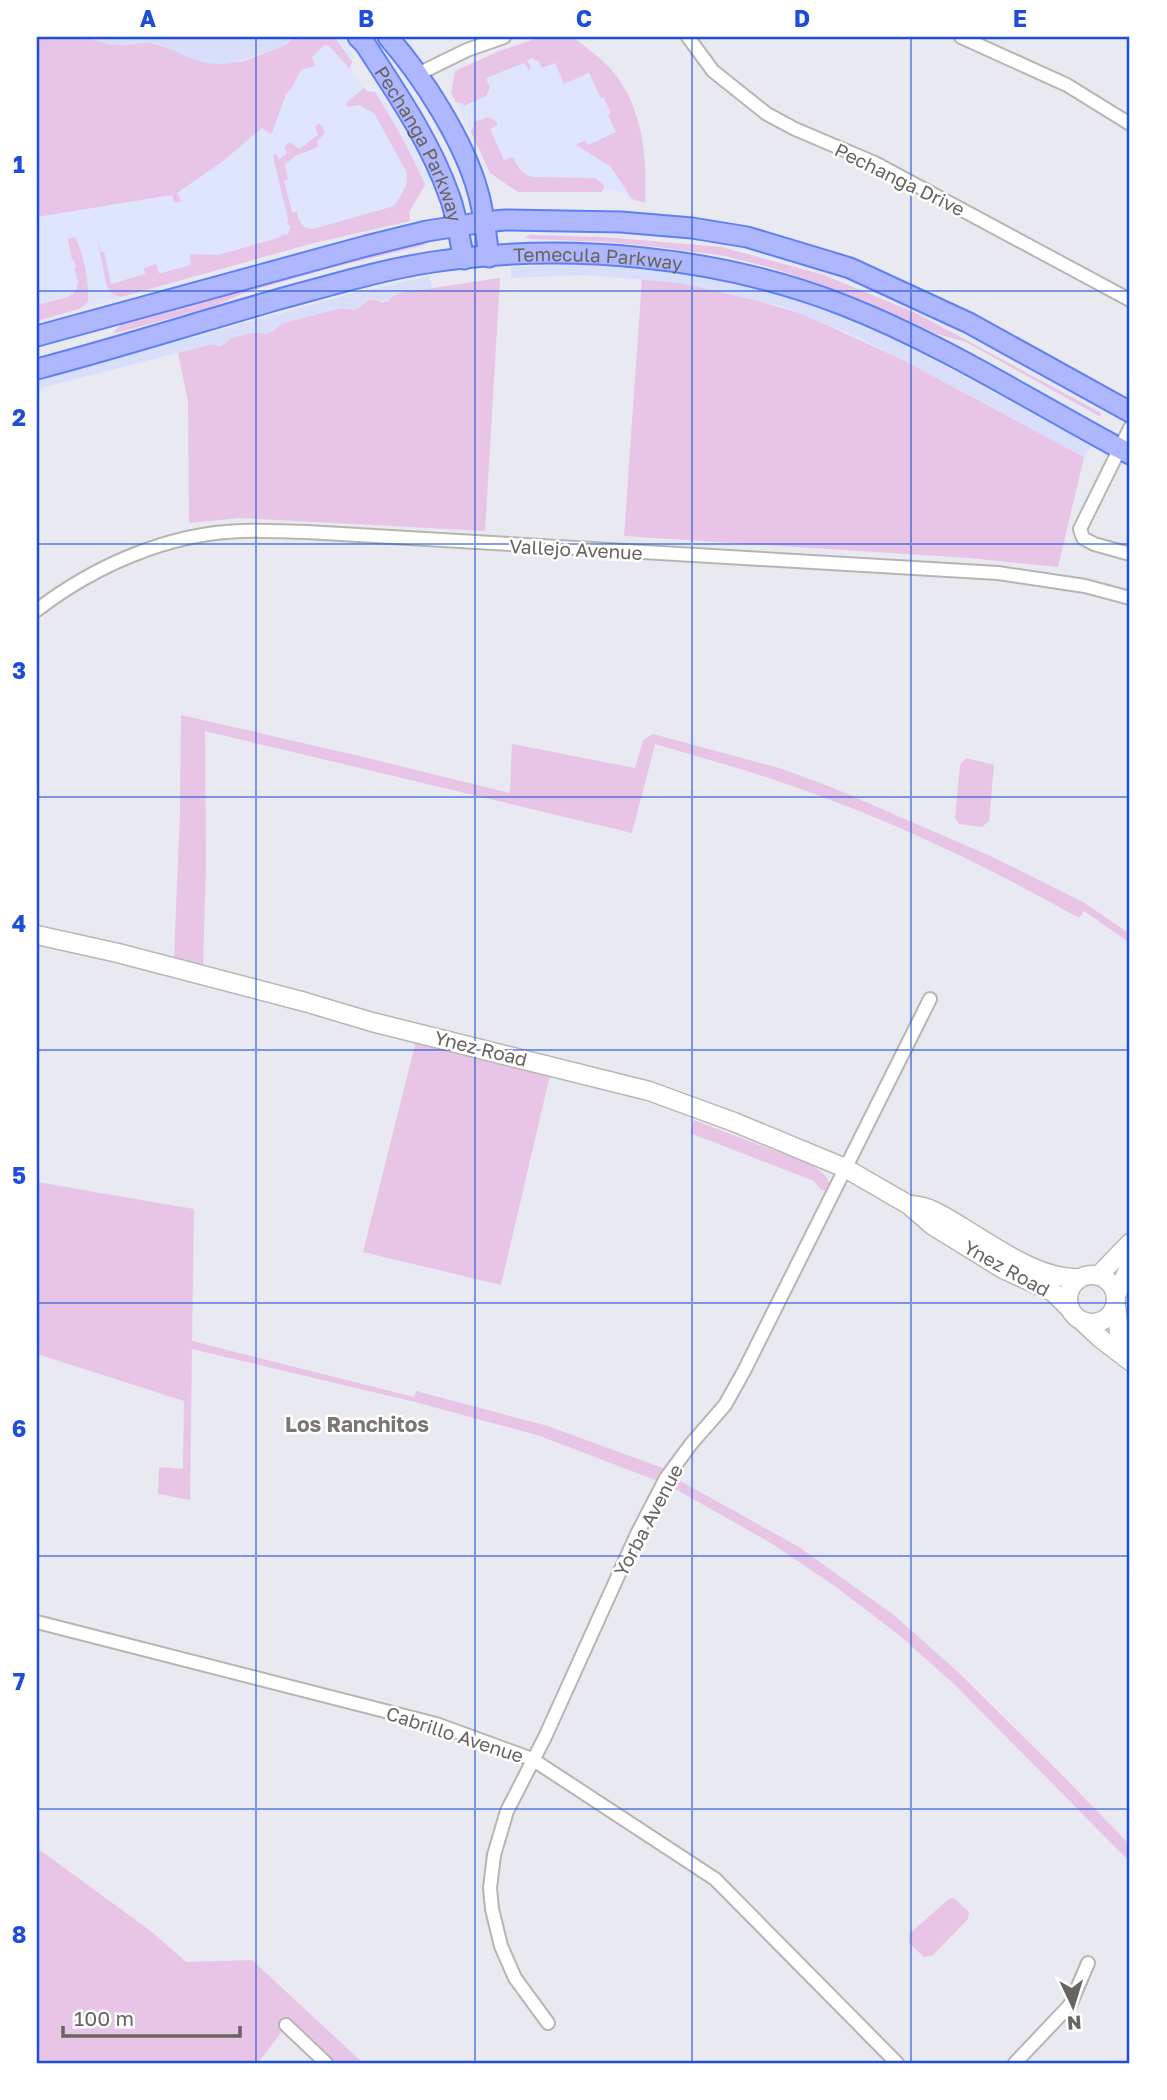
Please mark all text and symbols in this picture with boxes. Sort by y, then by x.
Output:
text: A [140,4,157,32]
text: B [358,4,374,32]
text: C [576,4,592,32]
text: D [794,4,810,32]
text: E [1013,4,1027,32]
street label: Pechanga Parkway [371,61,468,224]
street label: Pechanga Drive [831,138,969,220]
text: 1 [13,150,25,178]
street label: Temecula Parkway [513,242,685,274]
text: 2 [12,403,26,431]
street label: Vallejo Avenue [509,534,643,564]
text: 3 [12,656,26,684]
text: 4 [12,909,26,937]
street label: Ynez Road [432,1025,530,1071]
text: 5 [12,1161,26,1189]
street label: Ynez Road [960,1235,1054,1301]
district label: Los Ranchitos [285,1411,429,1437]
text: 6 [12,1414,26,1442]
street label: Yorba Avenue [609,1460,687,1580]
text: 7 [13,1667,25,1695]
street label: Cabrillo Avenue [383,1701,527,1767]
text: 8 [12,1920,26,1948]
north arrow [1038,1970,1108,2040]
scale bar [63,1995,240,2039]
text: 100 m [74,2005,134,2031]
text: N [1066,2011,1082,2035]

